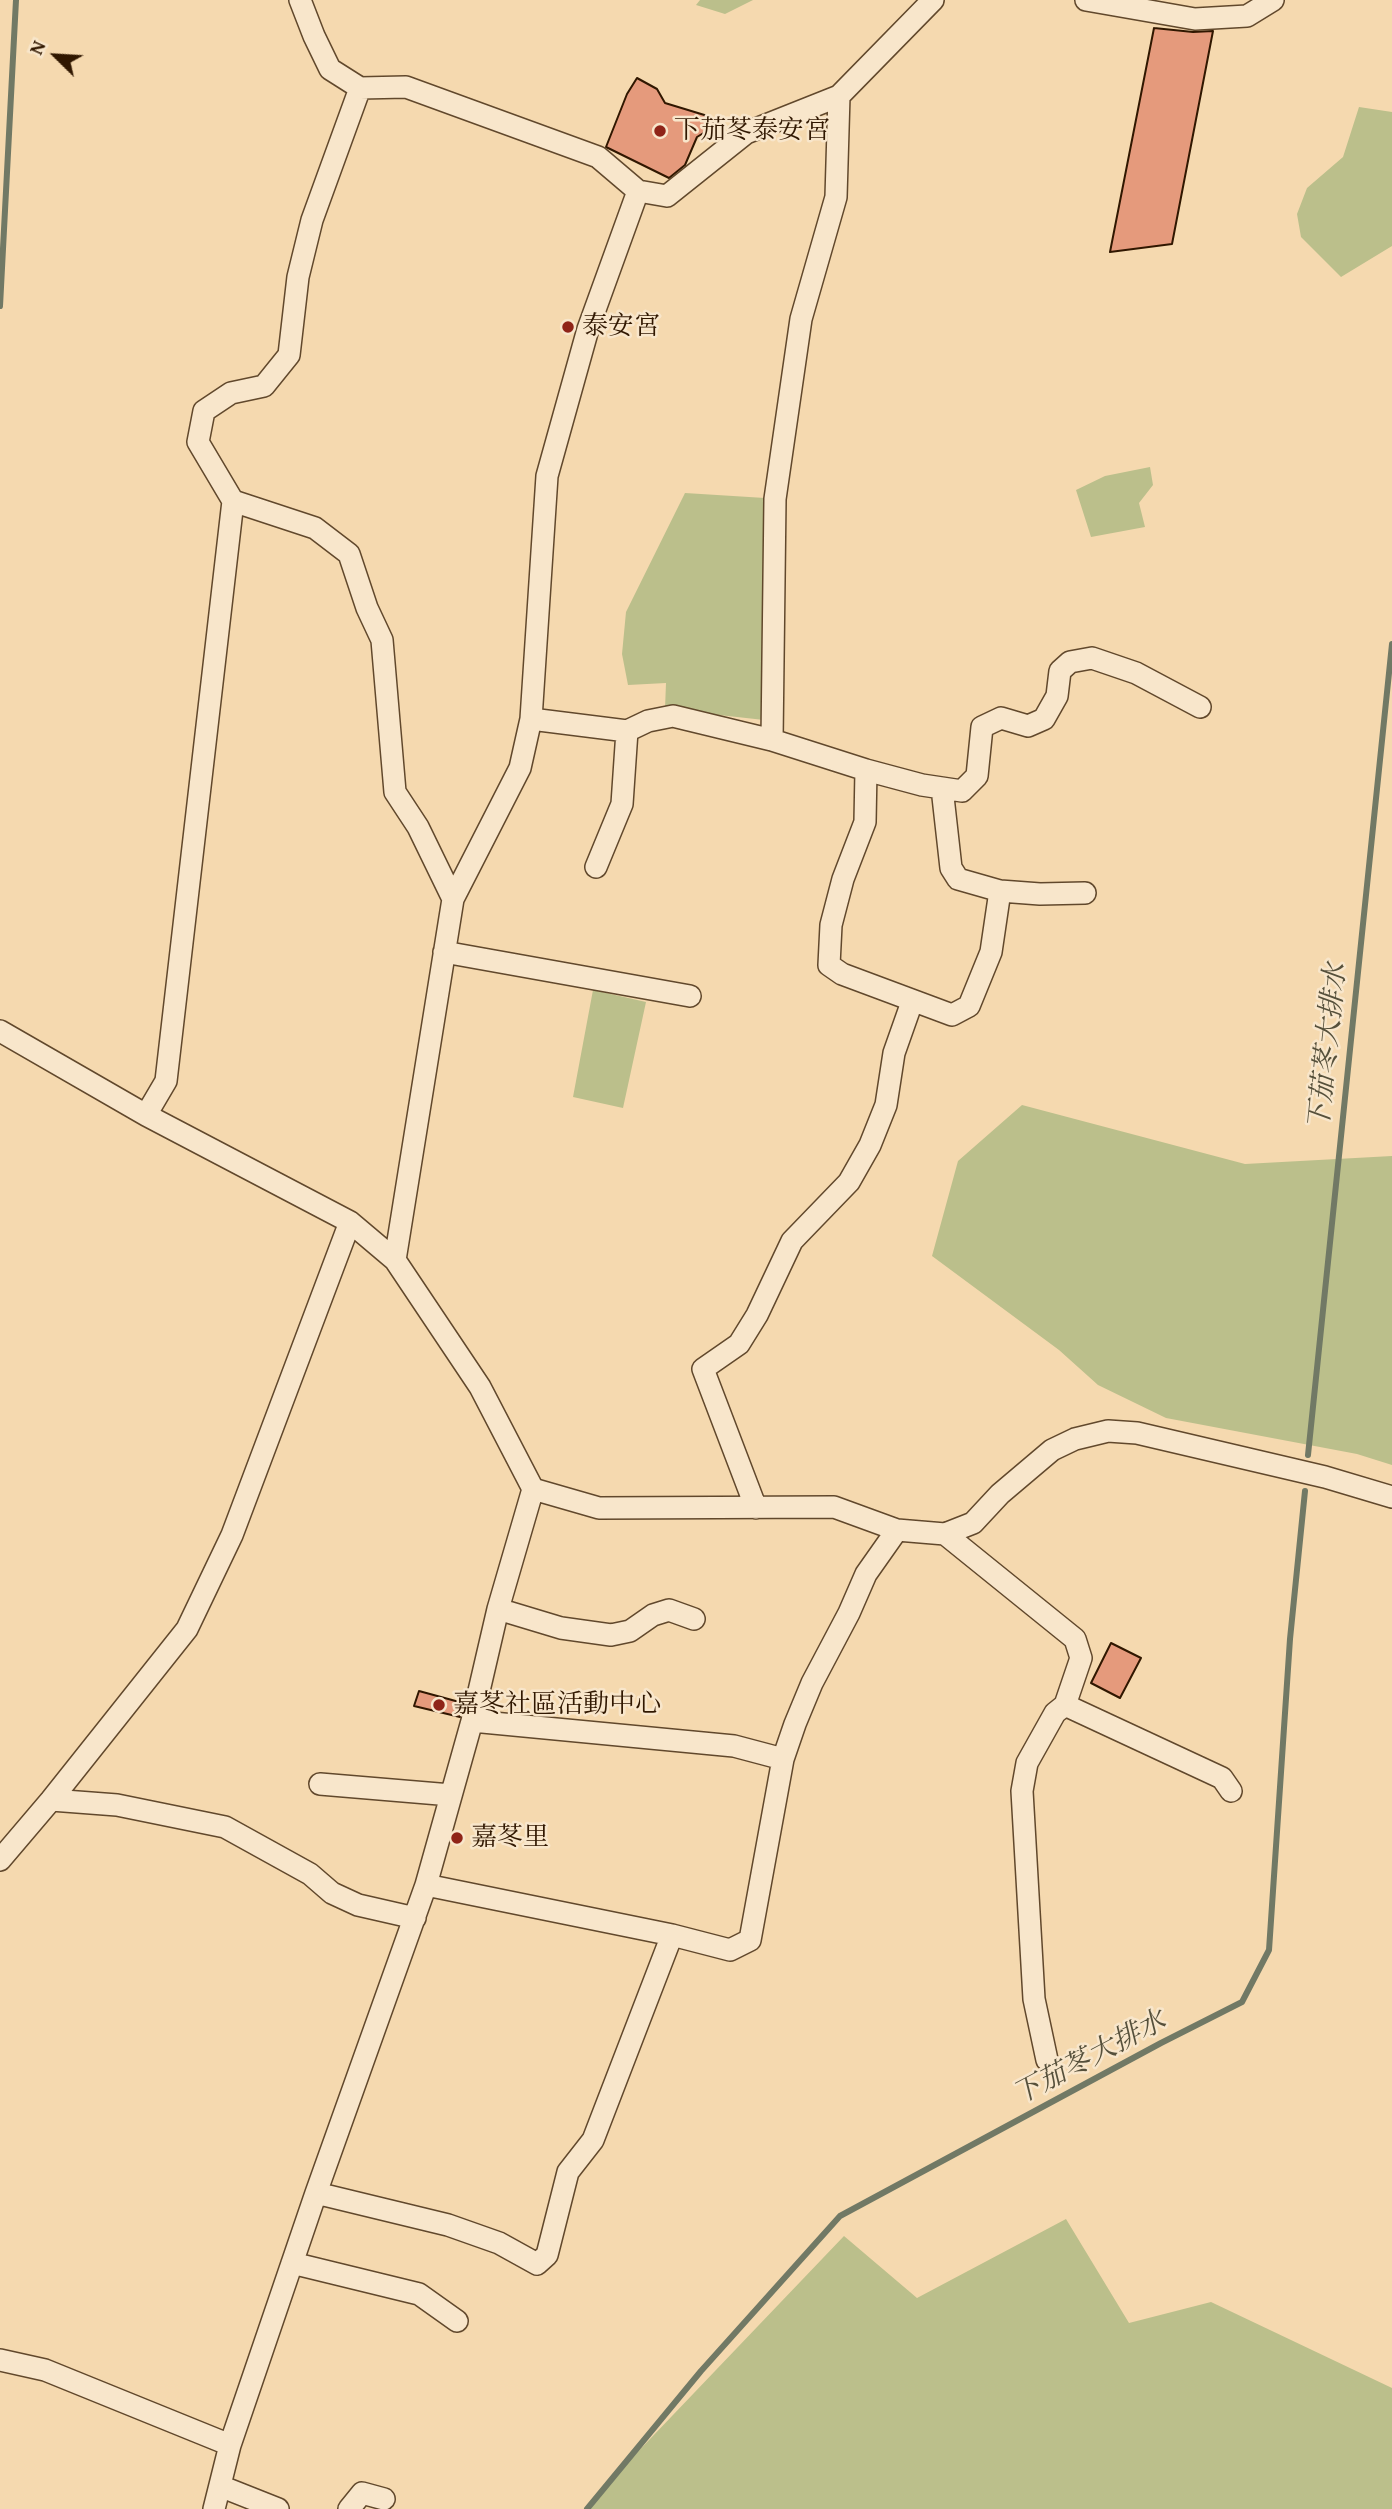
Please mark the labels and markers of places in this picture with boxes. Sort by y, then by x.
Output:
place label: 下茄苳泰安宮 [674,115,830,147]
marker: 下茄苳泰安宮 [652,123,668,139]
place label: 泰安宮 [582,311,660,343]
marker: 泰安宮 [560,319,576,335]
place label: 嘉苳社區活動中心 [453,1689,661,1721]
marker: 嘉苳社區活動中心 [431,1697,447,1713]
place label: 嘉苳里 [471,1822,549,1854]
marker: 嘉苳里 [449,1830,465,1846]

